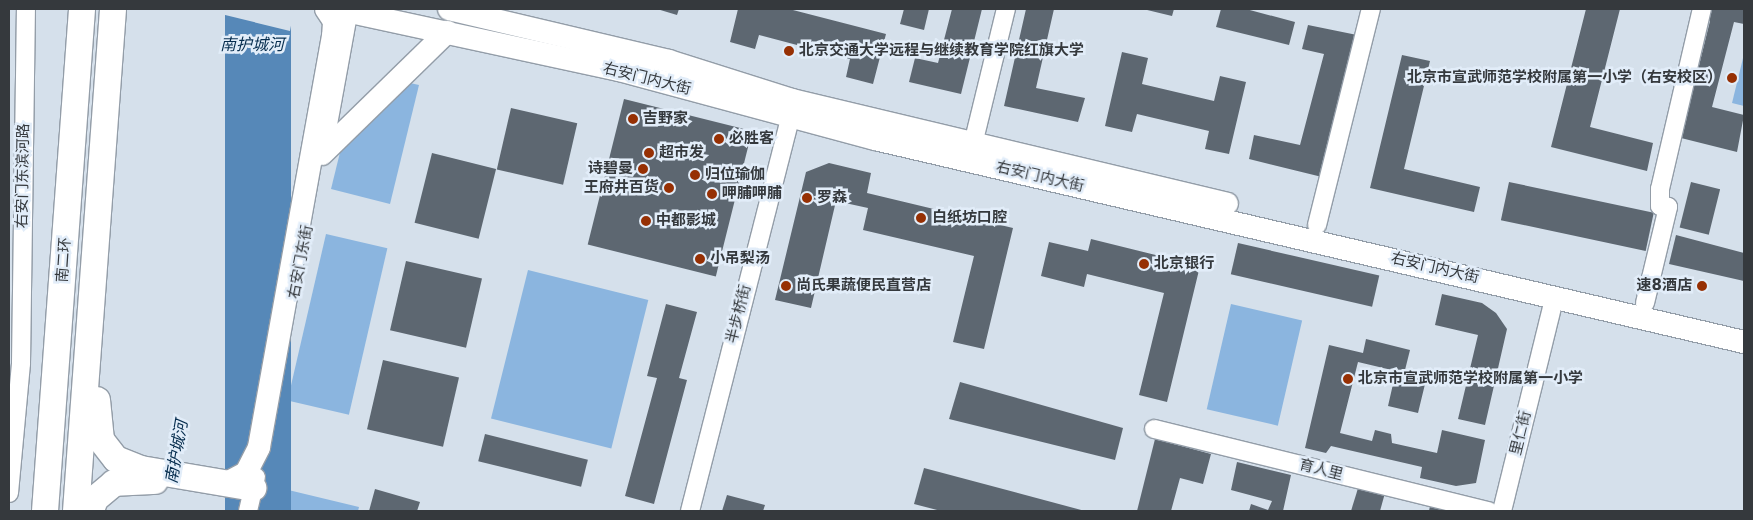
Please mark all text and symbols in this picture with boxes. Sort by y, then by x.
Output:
water label: 南护城河 [220,35,284,55]
place label: 北京交通大学远程与继续教育学院红旗大学 [799,42,1084,60]
marker: 北京交通大学远程与继续教育学院红旗大学 [783,45,795,57]
street label: 右安门内大街 [601,59,693,99]
place label: 北京市宣武师范学校附属第一小学（右安校区） [1407,69,1722,87]
marker: 北京市宣武师范学校附属第一小学（右安校区） [1726,72,1738,84]
place label: 吉野家 [643,110,688,128]
marker: 吉野家 [627,113,639,125]
street label: 右安门东滨河路 [13,123,33,229]
place label: 必胜客 [729,130,774,148]
marker: 必胜客 [713,133,725,145]
place label: 超市发 [659,144,704,162]
marker: 超市发 [643,147,655,159]
street label: 右安门内大街 [994,158,1086,196]
place label: 诗碧曼 [588,160,633,178]
marker: 诗碧曼 [637,163,649,175]
place label: 归位瑜伽 [705,166,765,184]
marker: 归位瑜伽 [689,169,701,181]
place label: 王府井百货 [584,179,659,197]
marker: 王府井百货 [663,182,675,194]
place label: 呷脯呷脯 [722,185,782,203]
marker: 呷脯呷脯 [706,188,718,200]
place label: 罗森 [817,189,847,207]
marker: 罗森 [801,192,813,204]
place label: 白纸坊口腔 [932,209,1007,227]
marker: 白纸坊口腔 [914,211,928,225]
place label: 中都影城 [656,212,716,230]
marker: 中都影城 [640,215,652,227]
street label: 右安门东街 [285,223,317,301]
street label: 南二环 [53,237,75,283]
street label: 右安门内大街 [1389,249,1481,287]
place label: 小吊梨汤 [710,250,770,268]
marker: 小吊梨汤 [694,253,706,265]
place label: 北京银行 [1154,255,1214,273]
marker: 北京银行 [1138,258,1150,270]
place label: 尚氏果蔬便民直营店 [796,277,931,295]
place label: 速8酒店 [1637,277,1692,295]
marker: 尚氏果蔬便民直营店 [780,280,792,292]
marker: 速8酒店 [1696,280,1708,292]
street label: 半步桥街 [723,283,755,345]
place label: 北京市宣武师范学校附属第一小学 [1358,370,1583,388]
marker: 北京市宣武师范学校附属第一小学 [1342,373,1354,385]
street label: 里仁街 [1507,409,1535,457]
water label: 南护城河 [162,419,192,485]
street label: 育人里 [1297,456,1345,484]

